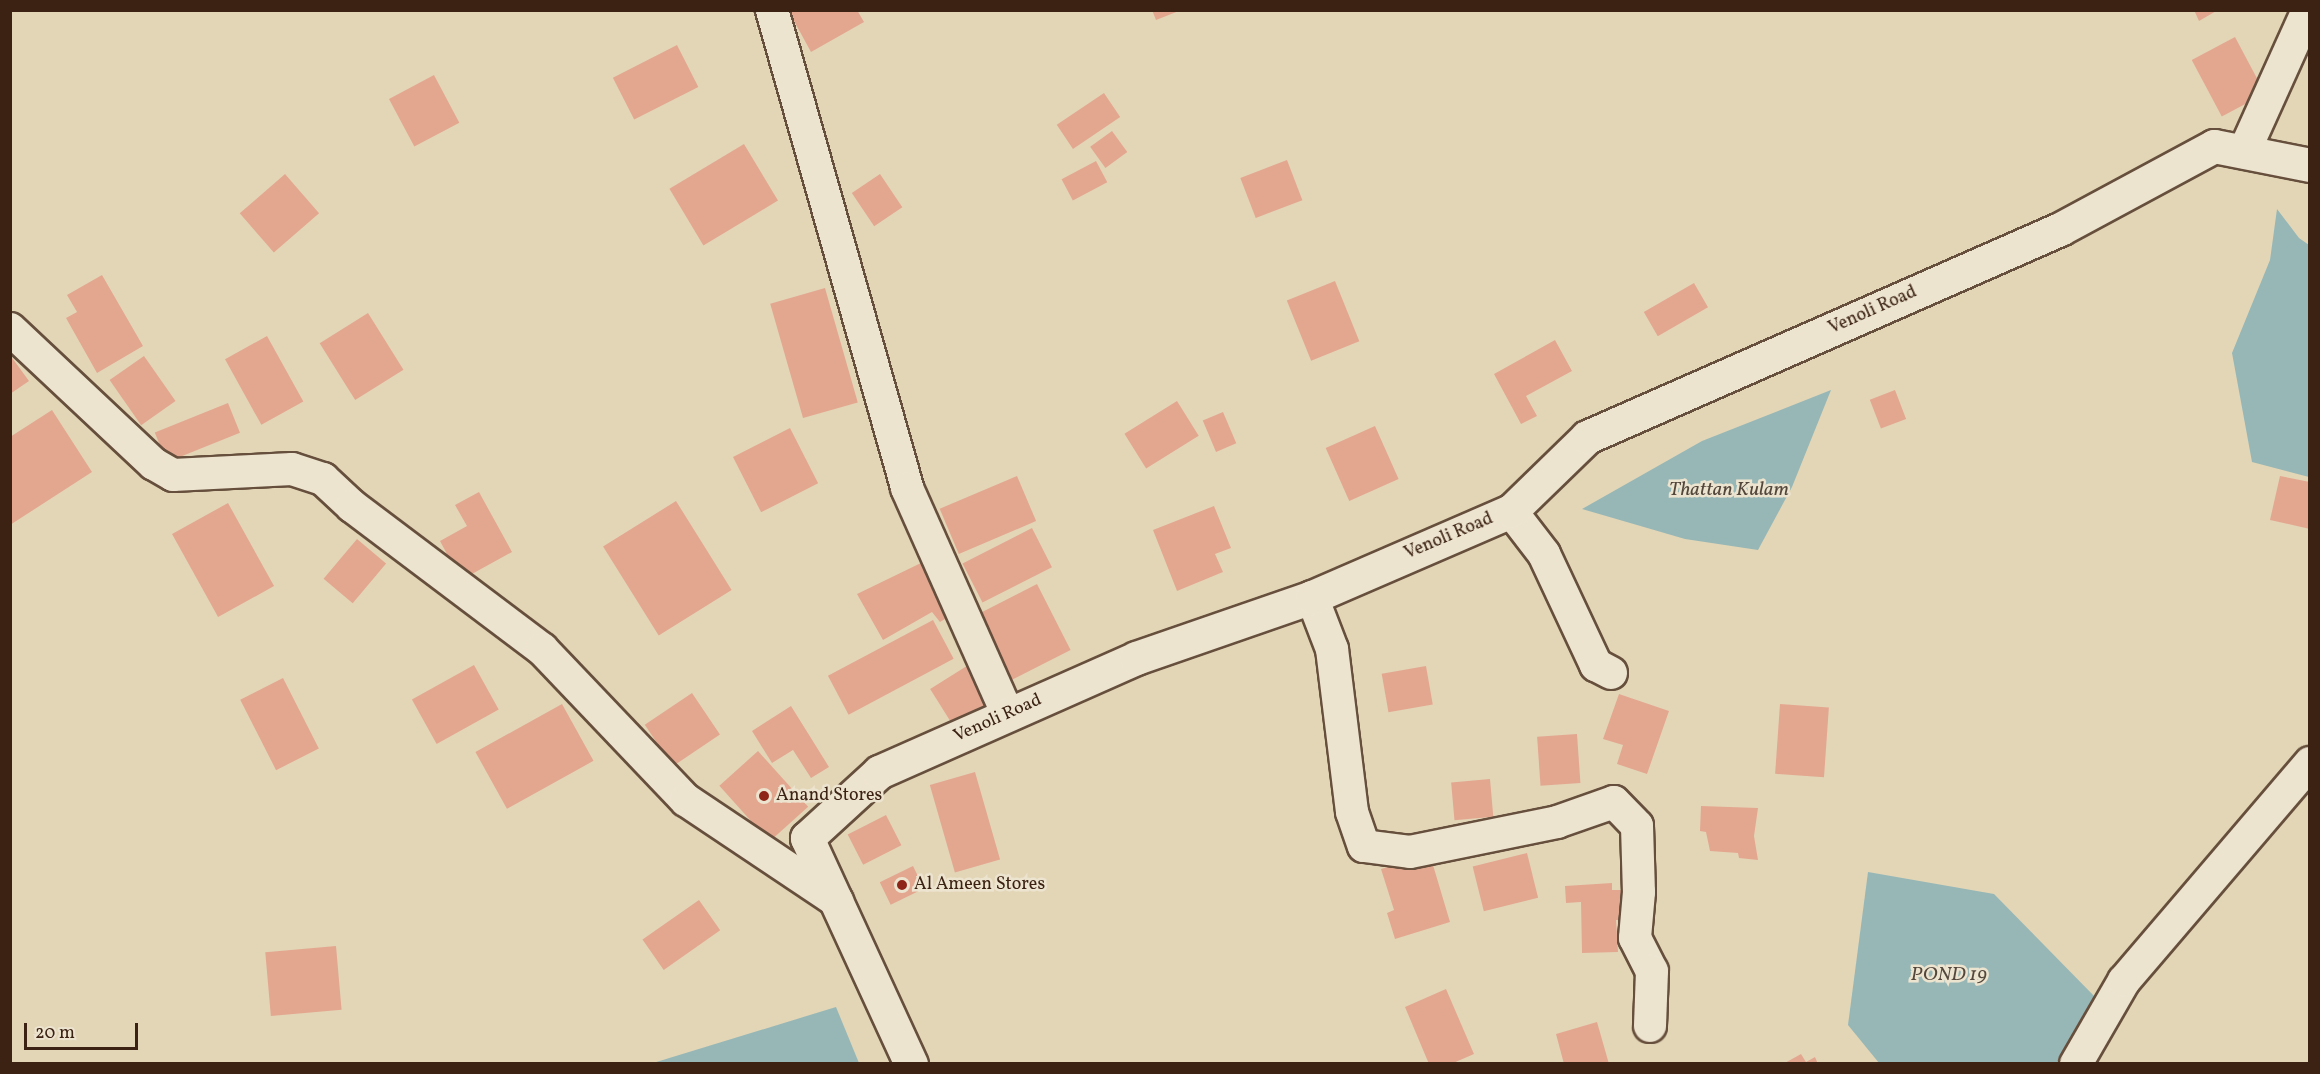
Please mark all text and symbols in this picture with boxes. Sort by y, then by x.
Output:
street label: Venoli Road [1826,282,1920,340]
water label: Thattan Kulam [1669,478,1789,502]
street label: Venoli Road [1401,509,1497,565]
street label: Venoli Road [951,690,1045,748]
place label: Anand Stores [776,785,882,807]
marker: Anand Stores [757,789,771,803]
place label: Al Ameen Stores [914,874,1045,896]
marker: Al Ameen Stores [895,878,909,892]
water label: POND 19 [1911,963,1987,987]
scale bar [27,1011,141,1049]
text: 20 m [35,1021,75,1046]

